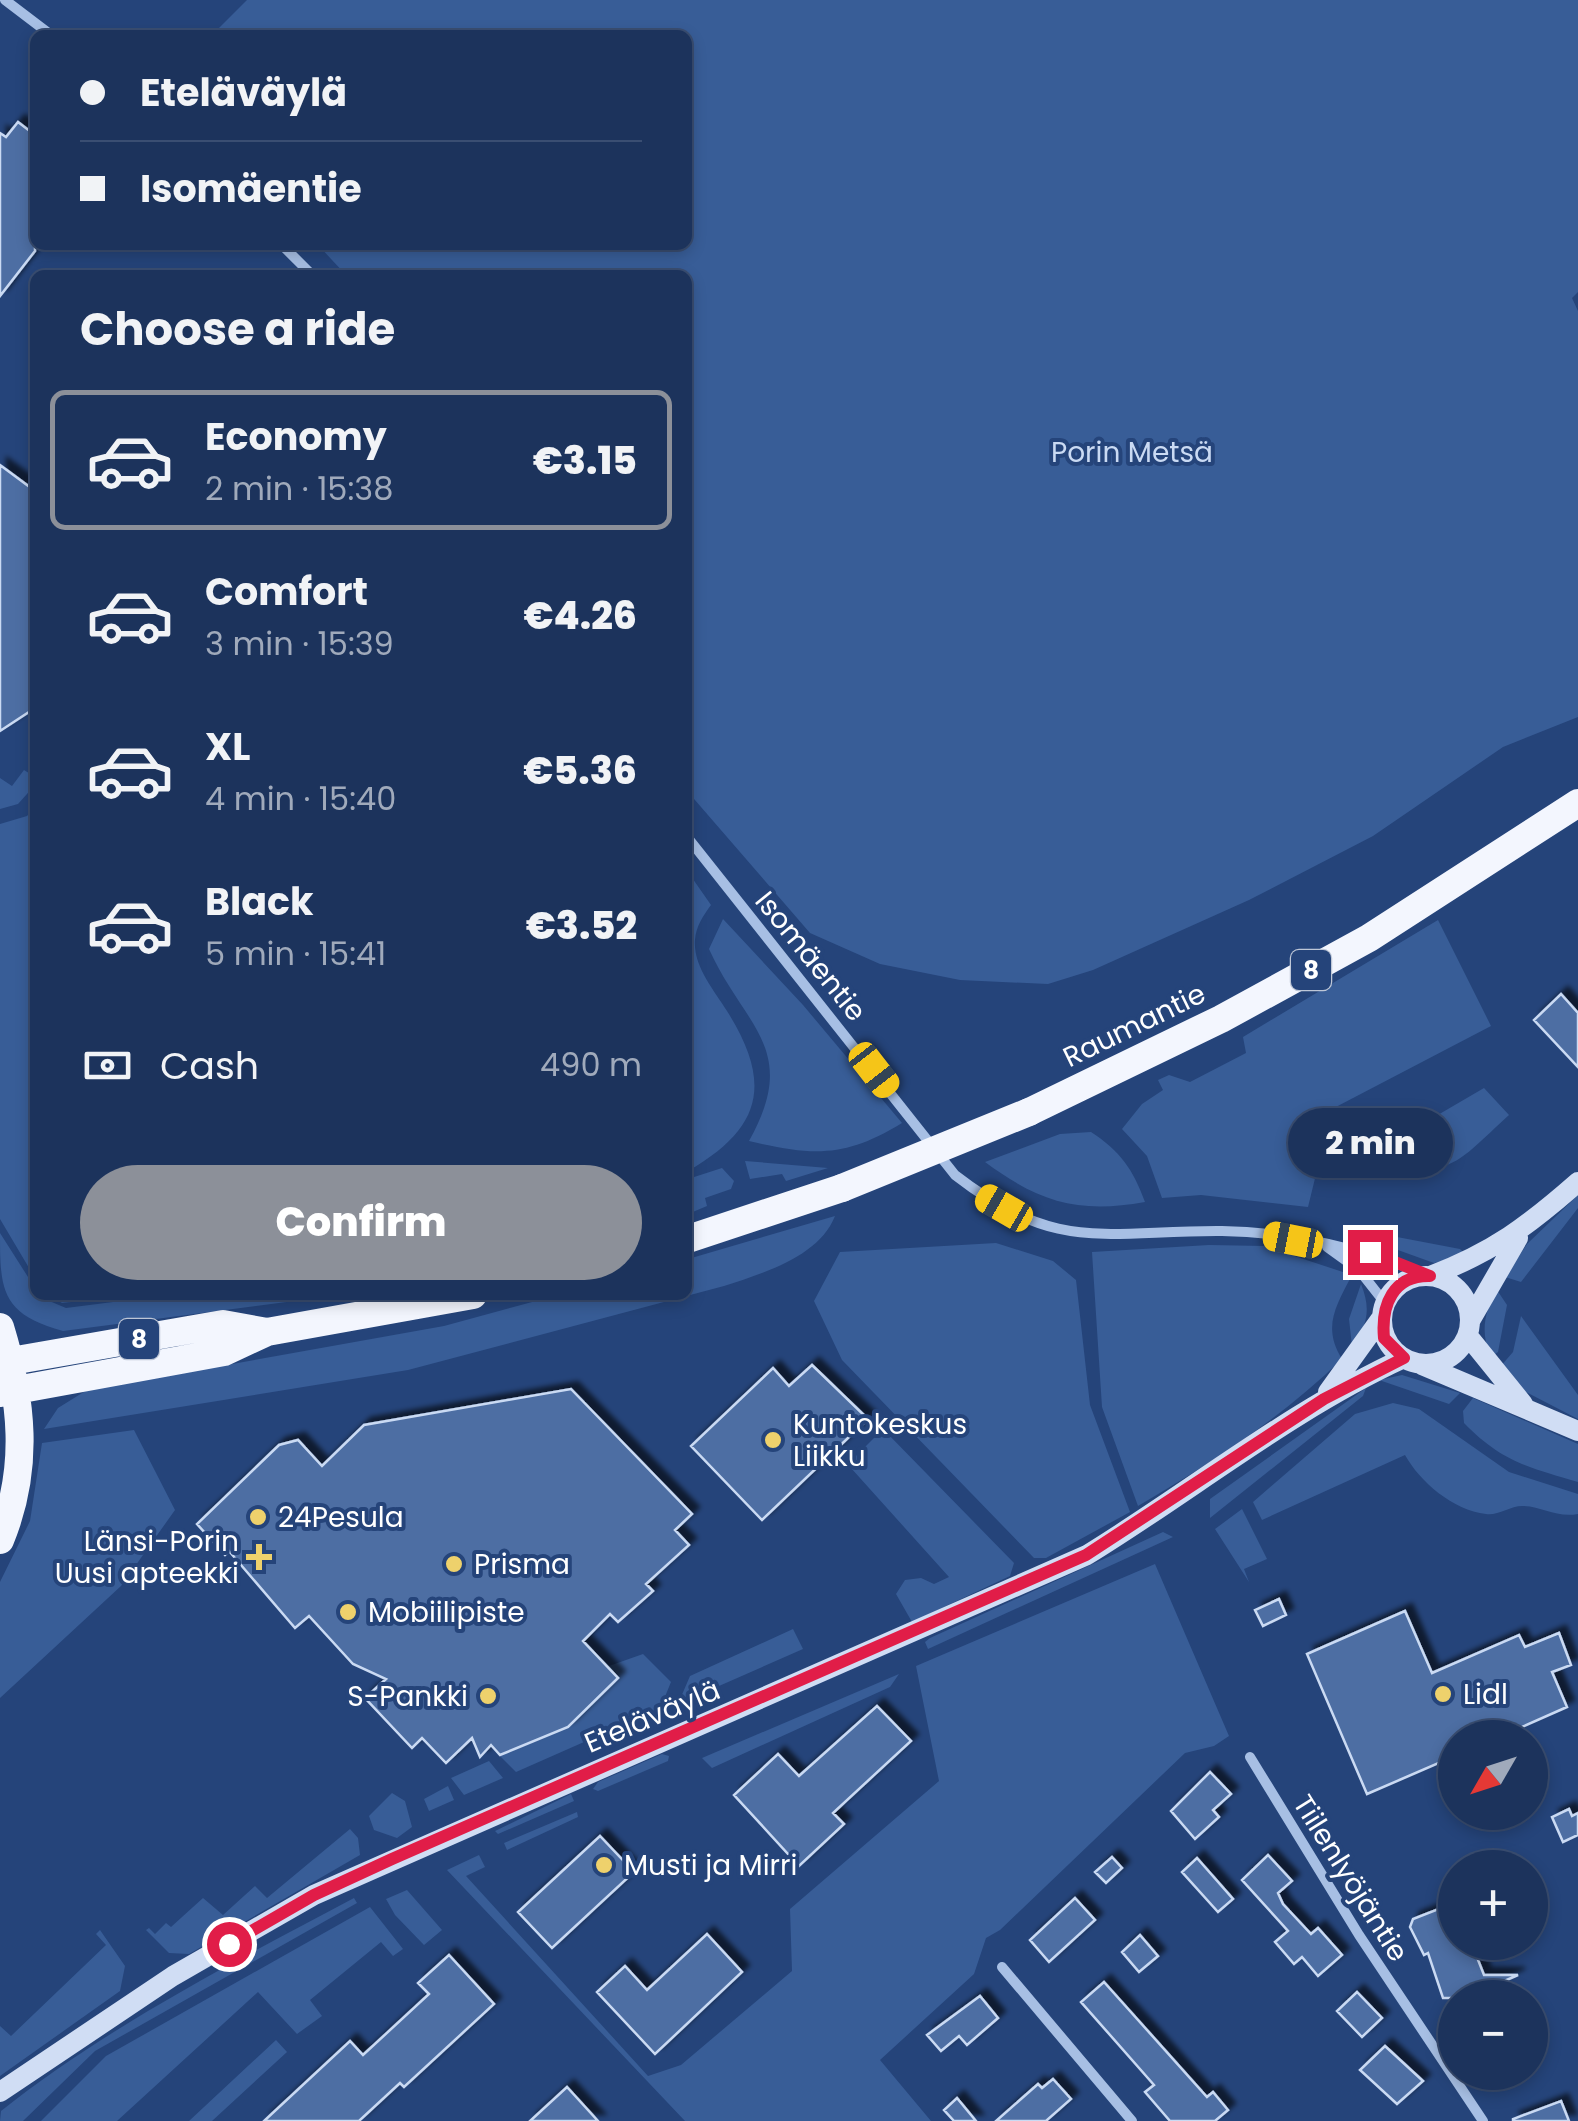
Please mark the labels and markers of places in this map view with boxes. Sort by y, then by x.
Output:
place label: Kuntokeskus Liikku [793,1405,967,1476]
marker: Kuntokeskus Liikku [762,1429,784,1451]
place label: 24Pesula [278,1498,404,1537]
marker: 24Pesula [247,1506,269,1528]
place label: Länsi-Porin Uusi apteekki [55,1522,239,1593]
place label: Prisma [474,1545,570,1584]
marker: Länsi-Porin Uusi apteekki [248,1546,270,1568]
marker: Prisma [443,1553,465,1575]
place label: Mobiilipiste [368,1593,525,1632]
marker: Mobiilipiste [337,1601,359,1623]
place label: Lidl [1463,1675,1508,1714]
place label: S-Pankki [347,1677,468,1716]
marker: Lidl [1432,1683,1454,1705]
marker: S-Pankki [477,1685,499,1707]
place label: Musti ja Mirri [624,1846,797,1885]
marker: Musti ja Mirri [593,1854,615,1876]

